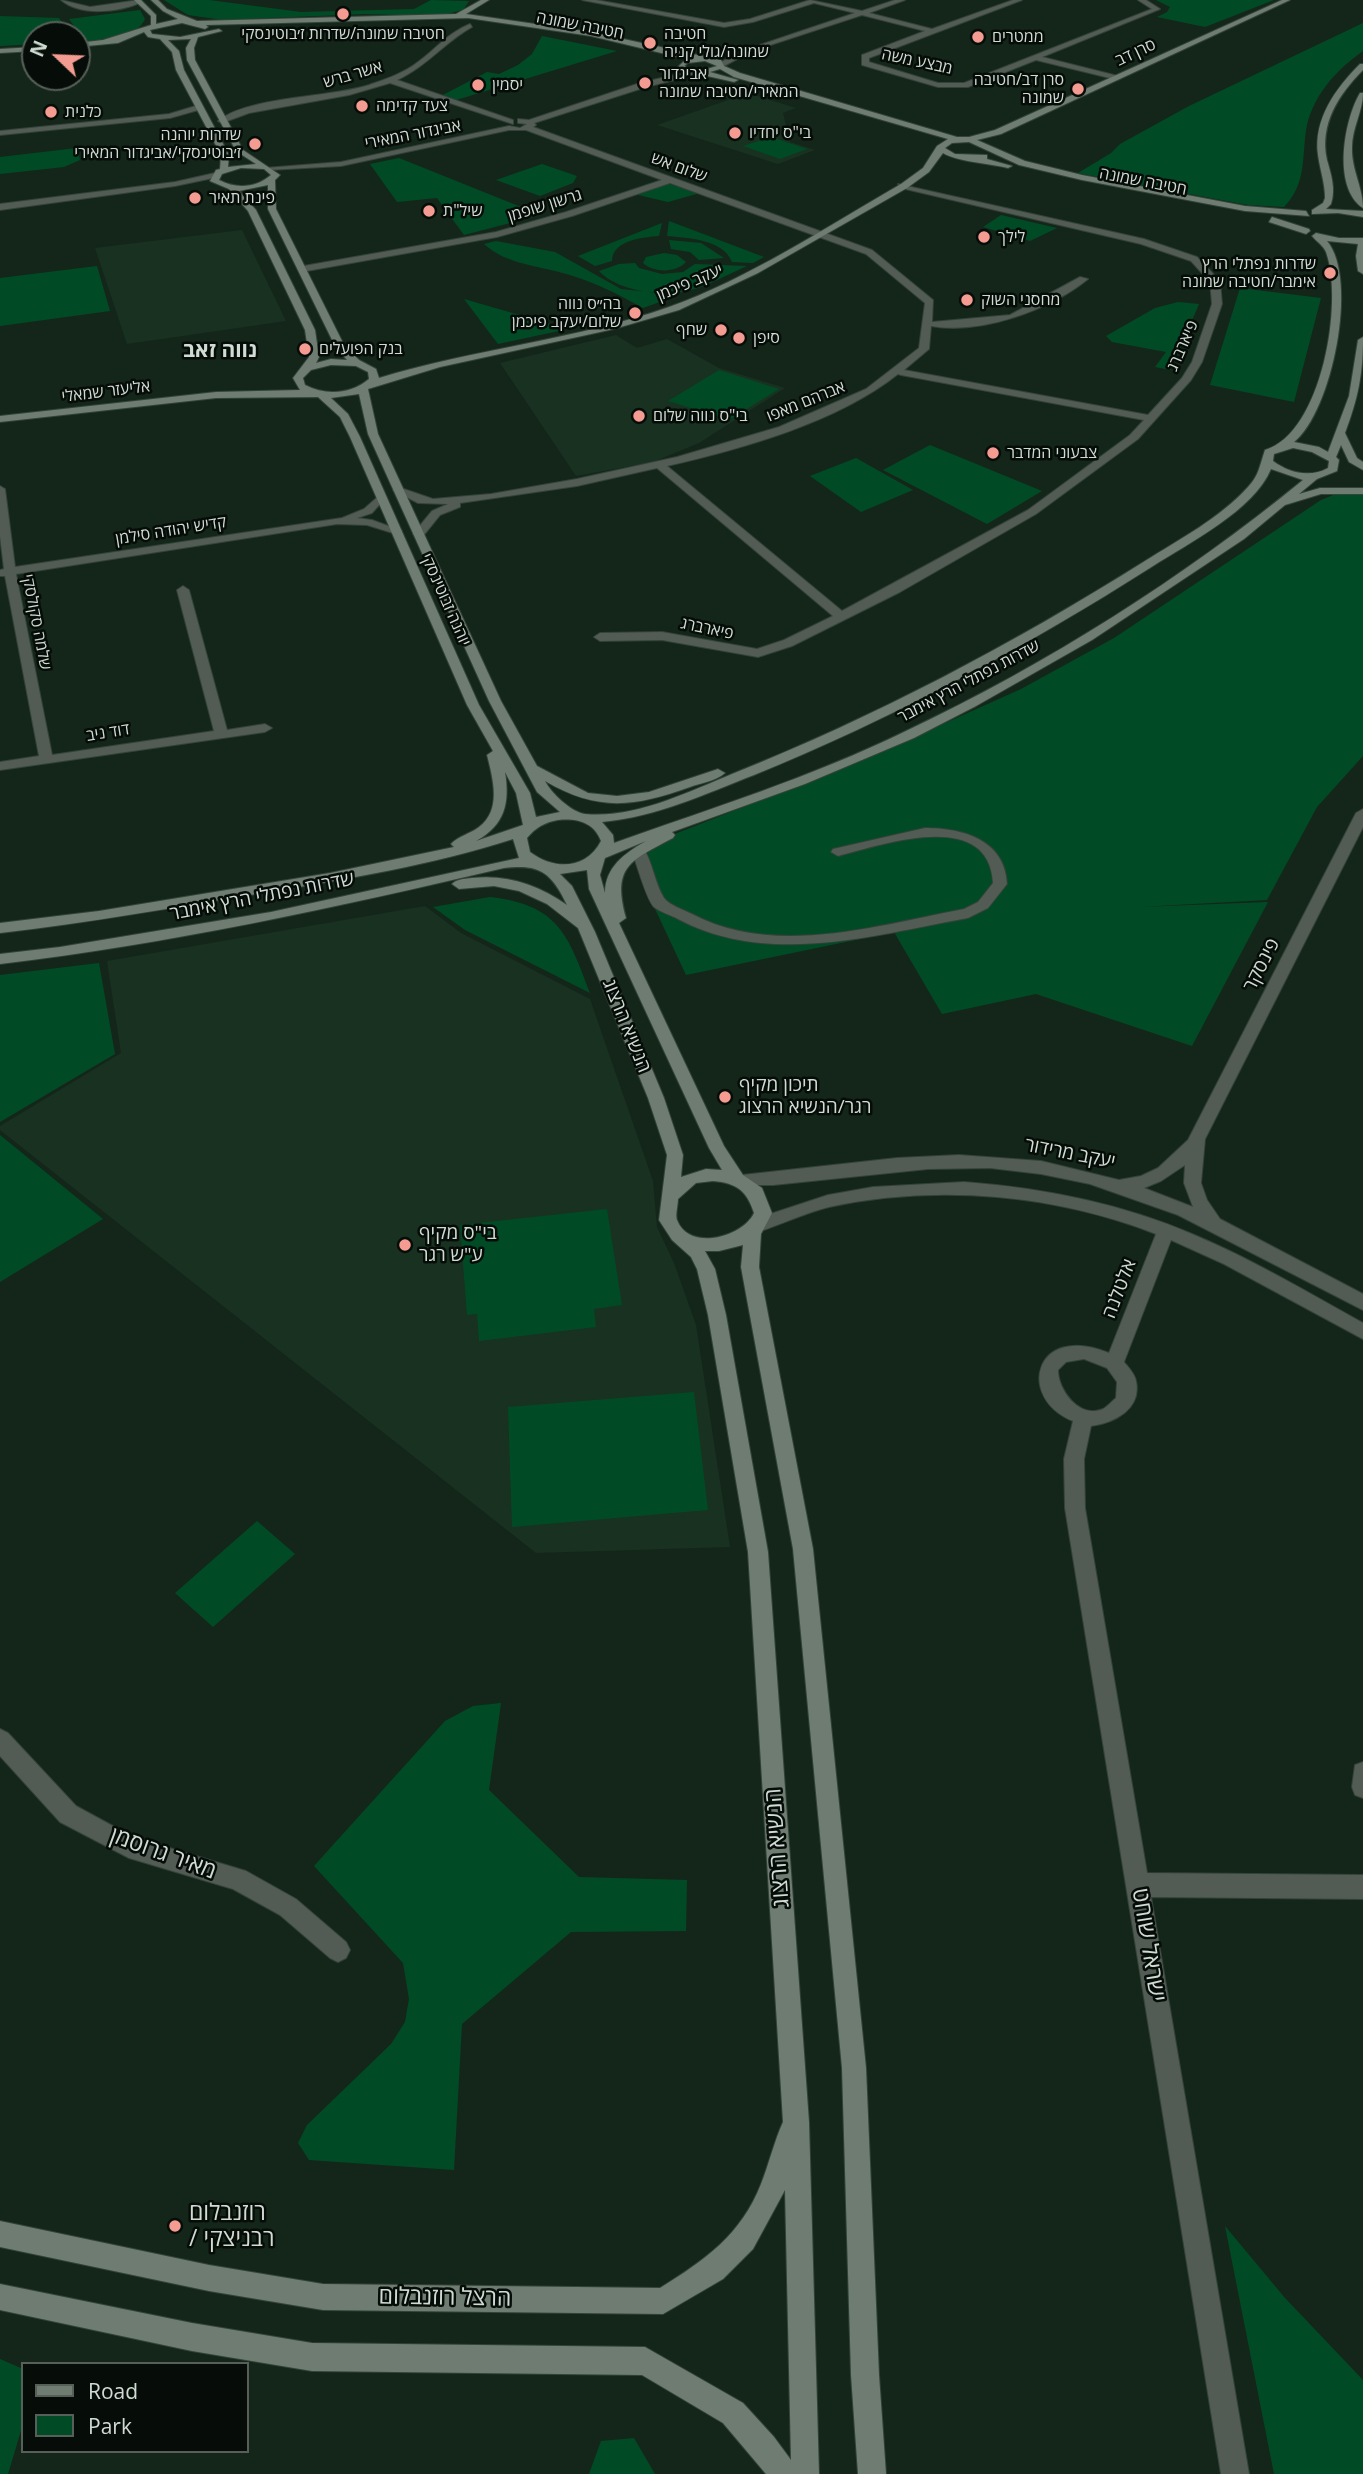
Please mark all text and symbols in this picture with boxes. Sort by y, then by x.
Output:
marker: חטיבה שמונה/שדרות ז׳בוטינסקי [335,6,351,22]
street label: חטיבה שמונה [535,8,625,44]
north arrow [21,21,91,91]
place label: חטיבה שמונה/שדרות ז׳בוטינסקי [241,24,445,44]
place label: חטיבה שמונה/גולי קניה [664,24,769,62]
place label: ממטרים [992,27,1044,47]
marker: ממטרים [970,29,986,45]
marker: חטיבה שמונה/גולי קניה [642,35,658,51]
street label: סרן דב [1113,35,1159,71]
text: N [24,36,53,61]
street label: מבצע משה [880,45,954,79]
street label: אשר ברש [321,57,385,93]
place label: אביגדור המאירי/חטיבה שמונה [659,64,799,102]
place label: סרן דב/חטיבה שמונה [974,70,1064,108]
place label: יסמין [492,75,523,95]
marker: אביגדור המאירי/חטיבה שמונה [637,75,653,91]
marker: יסמין [470,77,486,93]
marker: סרן דב/חטיבה שמונה [1070,81,1086,97]
place label: צעד קדימה [376,96,448,116]
marker: צעד קדימה [354,98,370,114]
place label: כלנית [65,102,101,122]
marker: כלנית [43,104,59,120]
street label: אביגדור המאירי [363,116,463,154]
place label: בי"ס יחדיו [749,123,811,143]
place label: שדרות יוהנה ז׳בוטינסקי/אביגדור המאירי [74,125,241,163]
marker: בי"ס יחדיו [727,125,743,141]
marker: שדרות יוהנה ז׳בוטינסקי/אביגדור המאירי [247,136,263,152]
street label: שלום אש [648,149,710,187]
street label: חטיבה שמונה [1098,164,1188,200]
street label: גרשון שופמן [505,186,585,226]
place label: פינת תאיר [209,188,275,208]
marker: פינת תאיר [187,190,203,206]
place label: שיל"ת [443,201,482,221]
marker: שיל"ת [421,203,437,219]
place label: לילך [998,227,1025,247]
marker: לילך [976,229,992,245]
place label: שדרות נפתלי הרץ אימבר/חטיבה שמונה [1182,254,1316,292]
street label: יעקב פיכמן [654,260,726,306]
marker: שדרות נפתלי הרץ אימבר/חטיבה שמונה [1322,265,1338,281]
place label: מחסני השוק [981,290,1060,310]
marker: מחסני השוק [959,292,975,308]
place label: בה״ס נווה שלום/יעקב פיכמן [512,294,621,332]
marker: בה״ס נווה שלום/יעקב פיכמן [627,305,643,321]
street label: פיארברג [1163,318,1203,374]
place label: שחף [676,320,707,340]
marker: שחף [713,322,729,338]
place label: סיפן [753,328,780,348]
marker: סיפן [731,330,747,346]
district label: נווה זאב [183,338,257,364]
place label: בנק הפועלים [319,339,403,359]
marker: בנק הפועלים [297,341,313,357]
street label: אליעזר שמאלי [61,377,151,407]
street label: אברהם מאפו [764,378,848,426]
place label: בי"ס נווה שלום [653,406,748,426]
marker: בי"ס נווה שלום [631,408,647,424]
place label: צבעוני המדבר [1007,443,1097,463]
marker: צבעוני המדבר [985,445,1001,461]
street label: קדיש יהודה סילמן [114,513,228,549]
street label: יוהנה זבוטינסקי [416,551,474,649]
street label: שלמה סקולסקי [17,573,55,671]
street label: פיארברג [679,614,735,644]
street label: שדרות נפתלי הרץ אימבר [895,637,1043,727]
street label: דוד ניב [85,720,131,746]
street label: שדרות נפתלי הרץ אימבר [168,868,356,926]
street label: פינסקר [1239,935,1285,995]
street label: הנשיא הרצוג [597,976,655,1076]
place label: תיכון מקיף רגר/הנשיא הרצוג [739,1075,871,1119]
marker: תיכון מקיף רגר/הנשיא הרצוג [717,1089,733,1105]
street label: יעקב מרידור [1023,1134,1117,1174]
place label: בי"ס מקיף ע"ש רגר [419,1223,497,1267]
marker: בי"ס מקיף ע"ש רגר [397,1237,413,1253]
street label: אלטלנה [1098,1256,1142,1322]
street label: הנשיא הרצוג [760,1787,796,1909]
street label: מאיר גרוסמן [106,1822,220,1886]
street label: ישראל שוחט [1125,1886,1171,2004]
place label: רוזנבלום / רבניצקי [189,2199,274,2253]
marker: רוזנבלום / רבניצקי [167,2218,183,2234]
street label: הרצל רוזנבלום [378,2283,512,2313]
legend [21,2362,248,2453]
text: Road [88,2377,138,2405]
text: Park [88,2412,132,2440]

